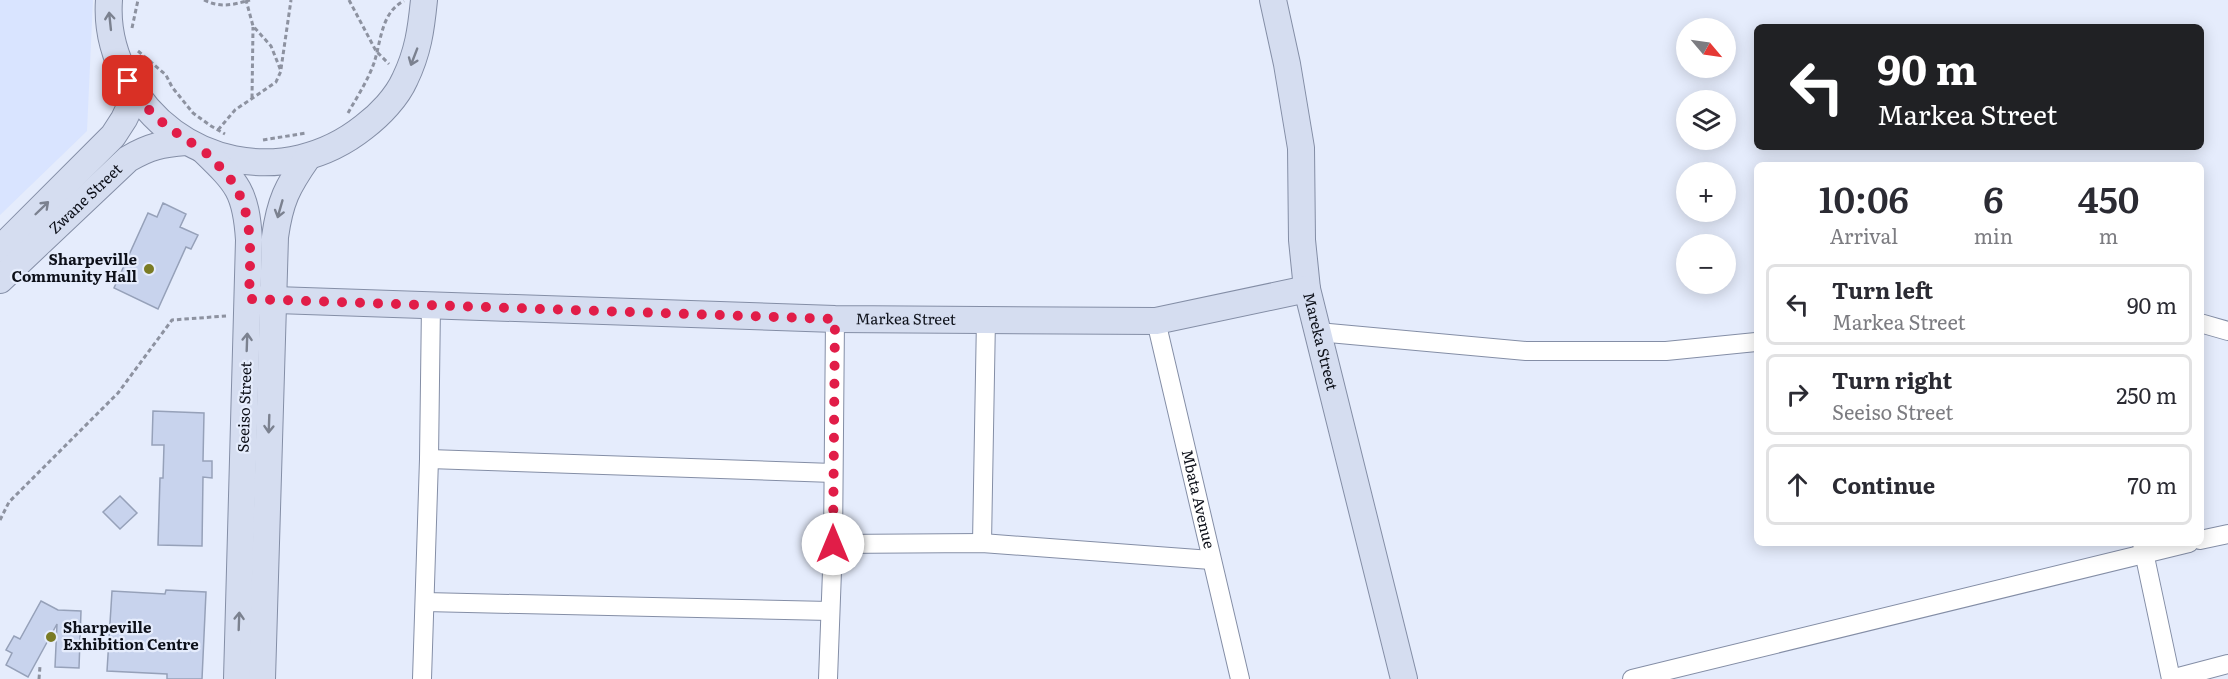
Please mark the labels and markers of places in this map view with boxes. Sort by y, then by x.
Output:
pin [102,55,153,106]
place label: Sharpeville Community Hall [11,247,138,287]
marker: Sharpeville Community Hall [142,262,156,276]
place label: Sharpeville Exhibition Centre [63,615,199,655]
marker: Sharpeville Exhibition Centre [44,630,58,644]

